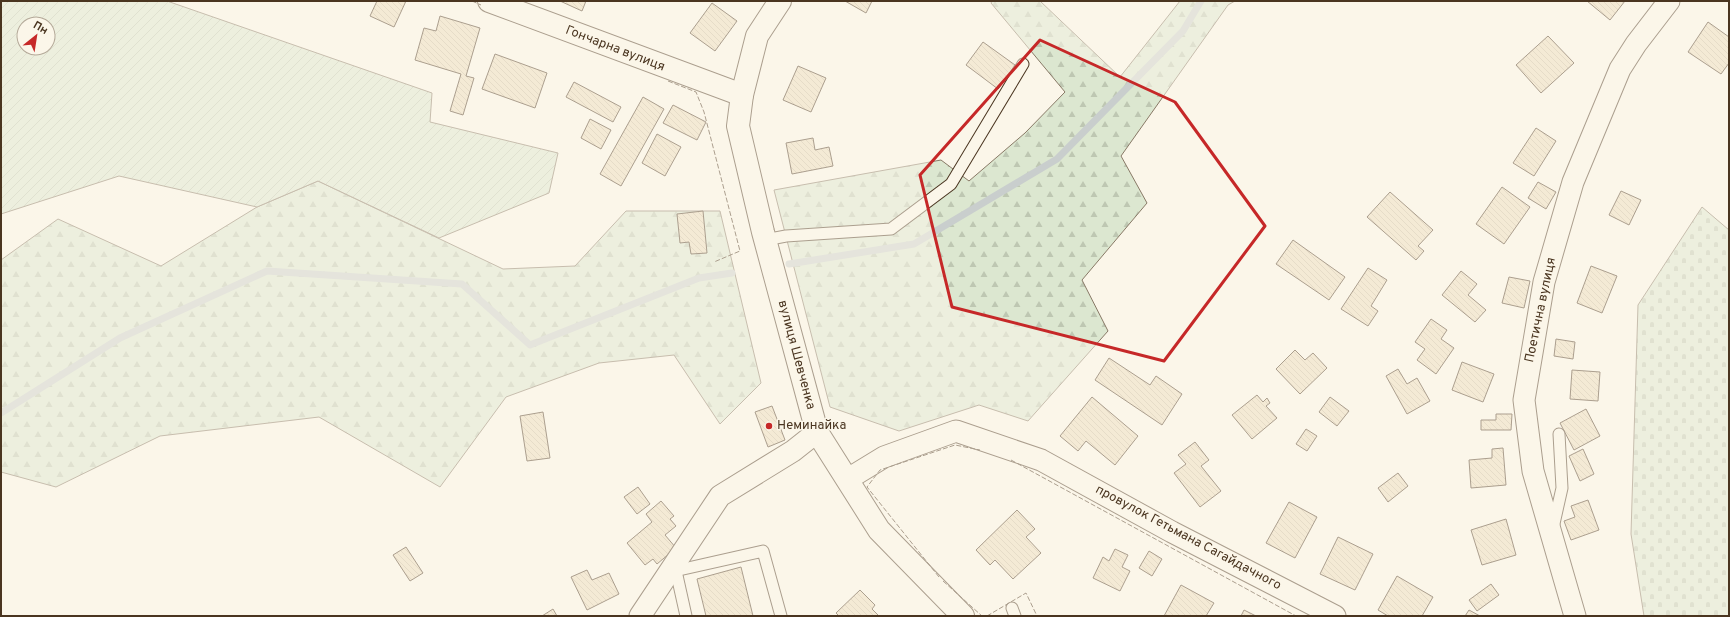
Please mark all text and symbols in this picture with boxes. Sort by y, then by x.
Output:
north arrow [16,16,56,56]
text: Пн [31,18,50,38]
street label: Гончарна вулиця [563,23,667,75]
street label: Поетична вулиця [1522,256,1560,364]
street label: вулиця Шевченка [774,299,818,411]
place label: Неминайка [777,418,846,434]
marker: Неминайка [764,421,774,431]
street label: провулок Гетьмана Сагайдачного [1092,482,1284,594]

